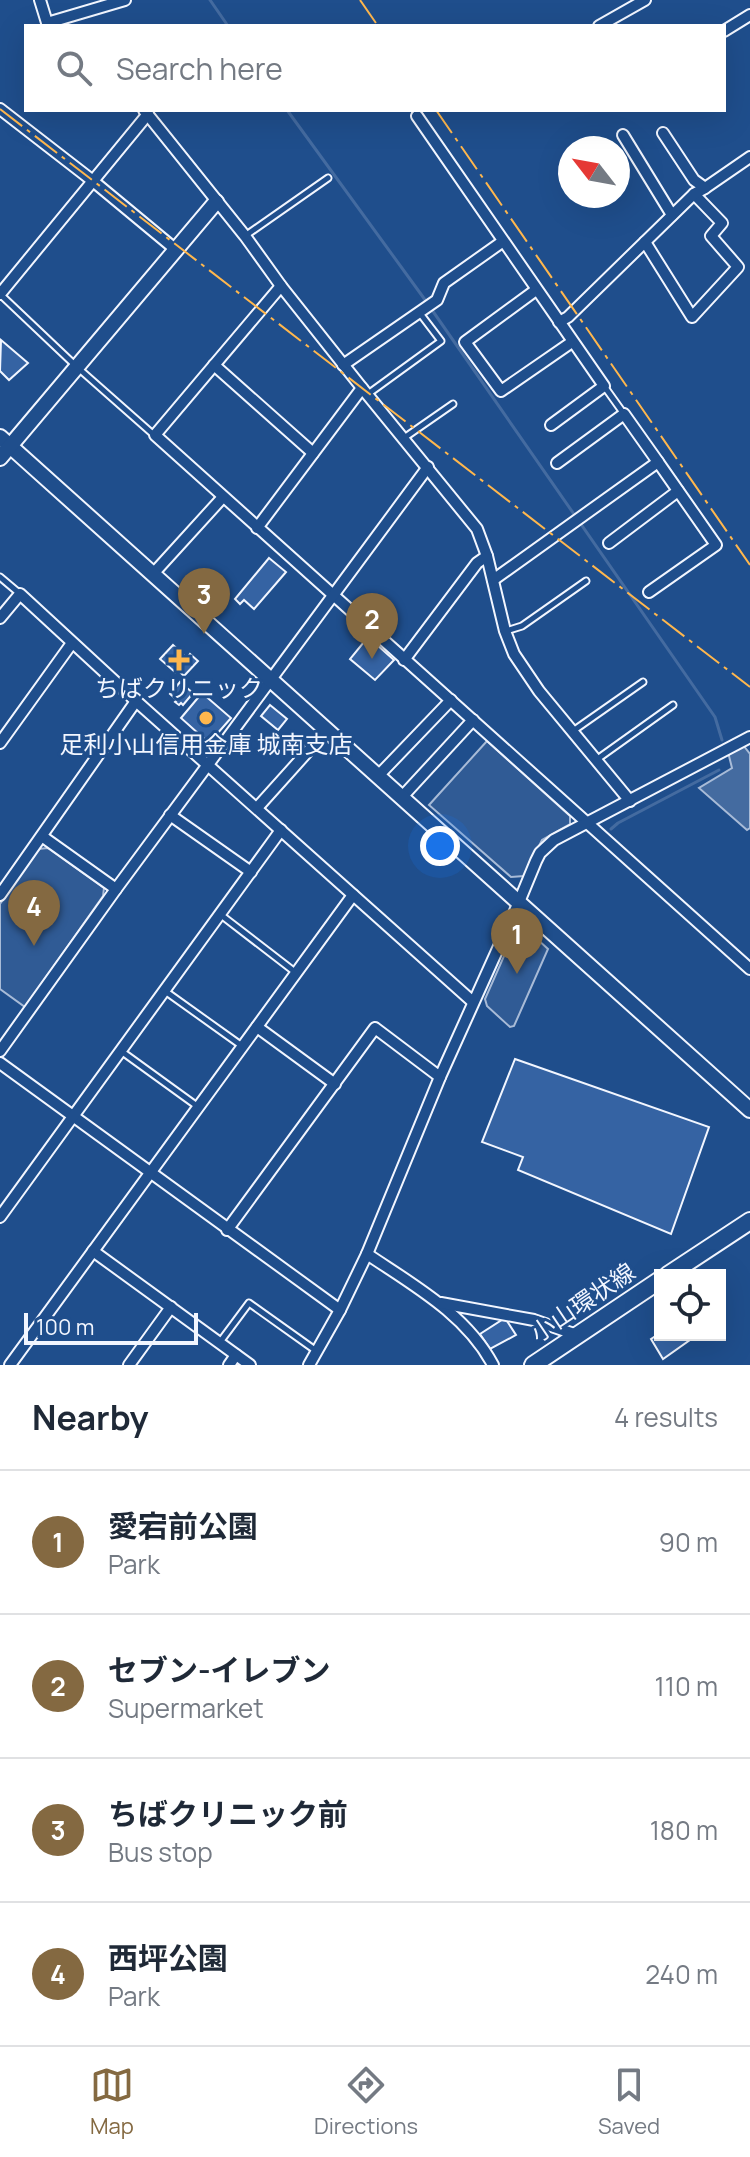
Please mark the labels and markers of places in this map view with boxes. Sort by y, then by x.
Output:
pin: 3 [178,568,230,634]
pin: 2 [346,593,398,659]
marker: ちばクリニック [168,649,190,671]
place label: ちばクリニック [95,671,263,704]
marker: 足利小山信用金庫 城南支店 [197,709,215,727]
place label: 足利小山信用金庫 城南支店 [60,727,352,760]
pin: 4 [8,880,60,946]
pin: 1 [491,908,543,974]

